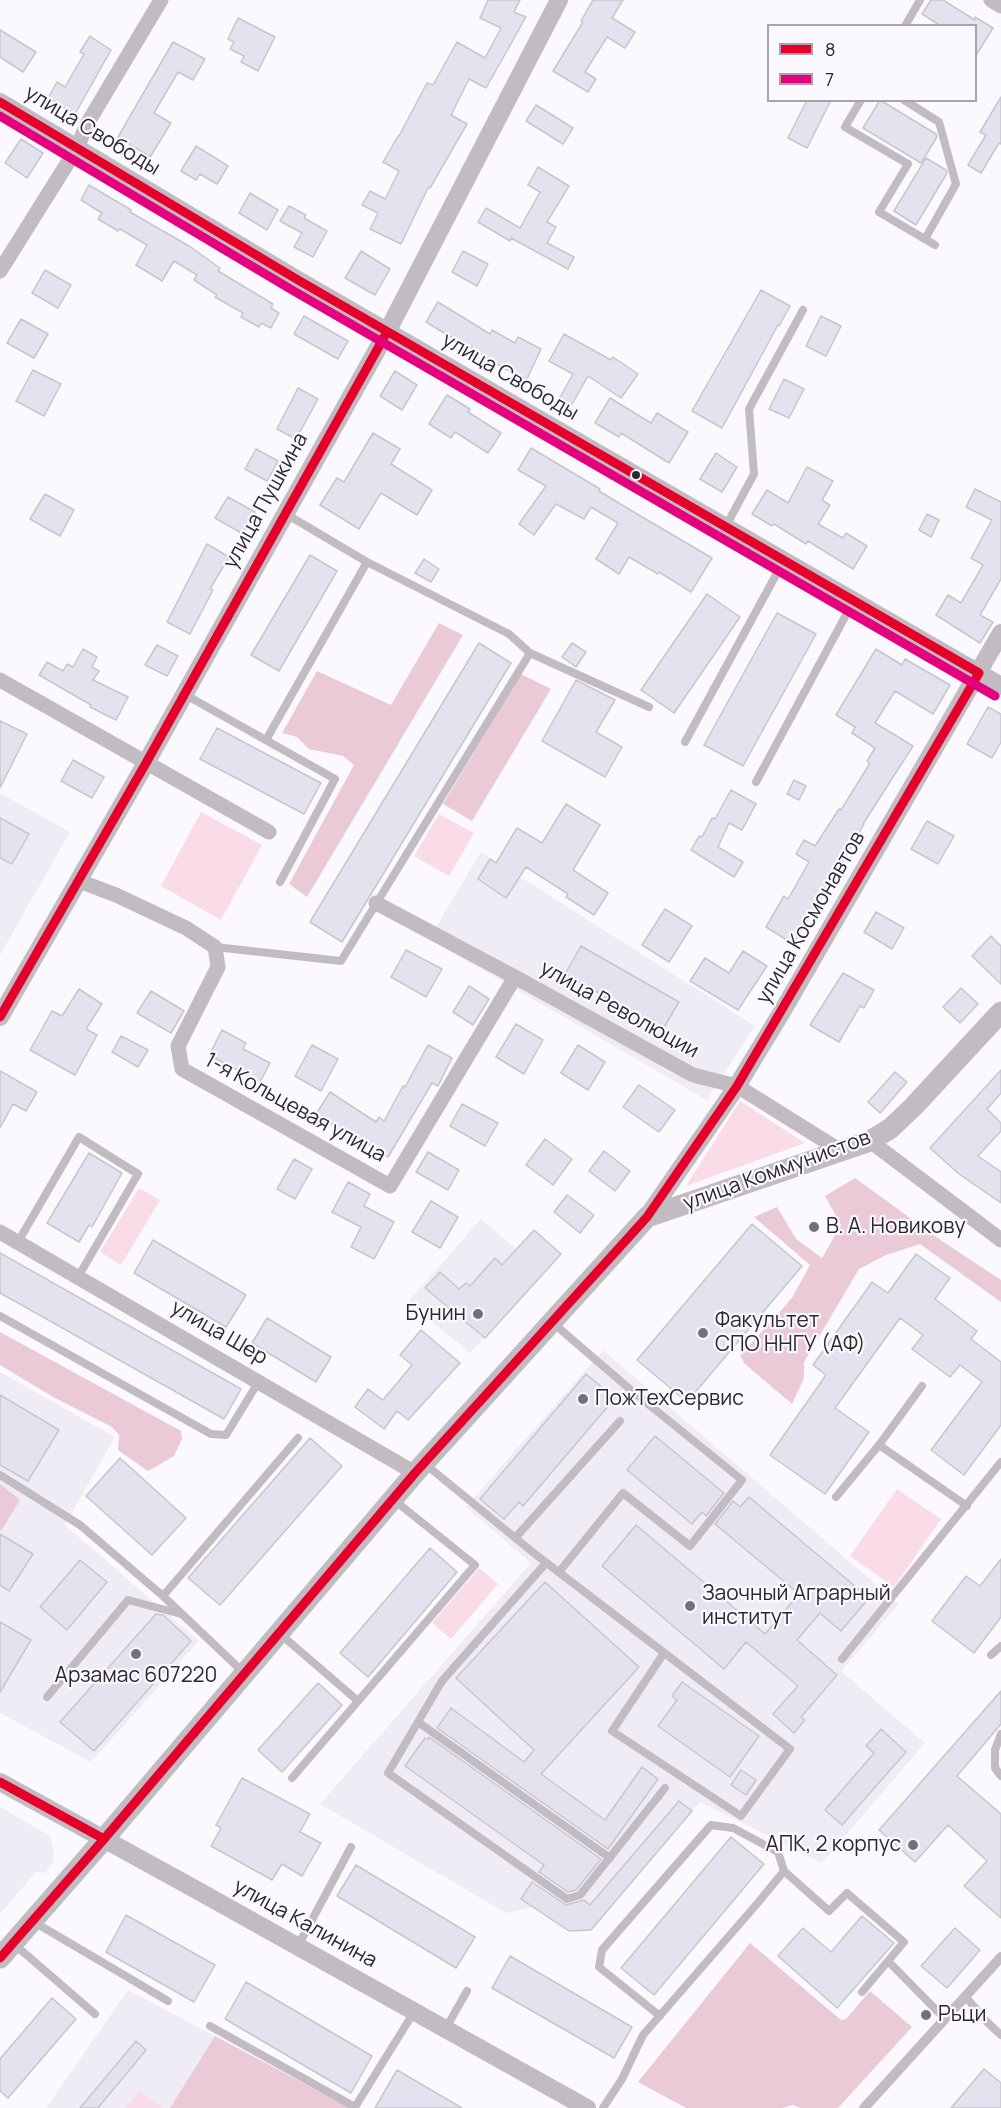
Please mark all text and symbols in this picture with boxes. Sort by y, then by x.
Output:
legend [767,24,977,102]
text: 8 [825,37,835,61]
text: 7 [825,67,834,91]
street label: улица Свободы [20,81,164,181]
street label: улица Свободы [437,328,583,426]
street label: улица Пушкина [218,429,314,573]
unlabelled marker [630,469,642,481]
street label: улица Космонавтов [751,827,871,1009]
street label: улица Революции [535,956,703,1064]
street label: 1-я Кольцевая улица [200,1048,390,1168]
street label: улица Коммунистов [680,1125,874,1217]
place label: В. А. Новикову [826,1214,966,1240]
marker: В. А. Новикову [807,1220,821,1234]
street label: улица Шер [166,1295,272,1371]
place label: Бунин [405,1301,466,1327]
marker: Бунин [471,1307,485,1321]
place label: Факультет СПО ННГУ (АФ) [715,1308,866,1358]
marker: Факультет СПО ННГУ (АФ) [696,1326,710,1340]
place label: ПожТехСервис [595,1386,744,1412]
marker: ПожТехСервис [576,1392,590,1406]
place label: Заочный Аграрный институт [702,1581,891,1631]
marker: Заочный Аграрный институт [683,1599,697,1613]
marker: Арзамас 607220 [129,1647,143,1661]
place label: Арзамас 607220 [55,1663,217,1689]
place label: АПК, 2 корпус [765,1832,901,1858]
marker: АПК, 2 корпус [906,1838,920,1852]
street label: улица Калинина [229,1874,381,1974]
place label: Рьци [938,2002,987,2028]
marker: Рьци [919,2008,933,2022]

